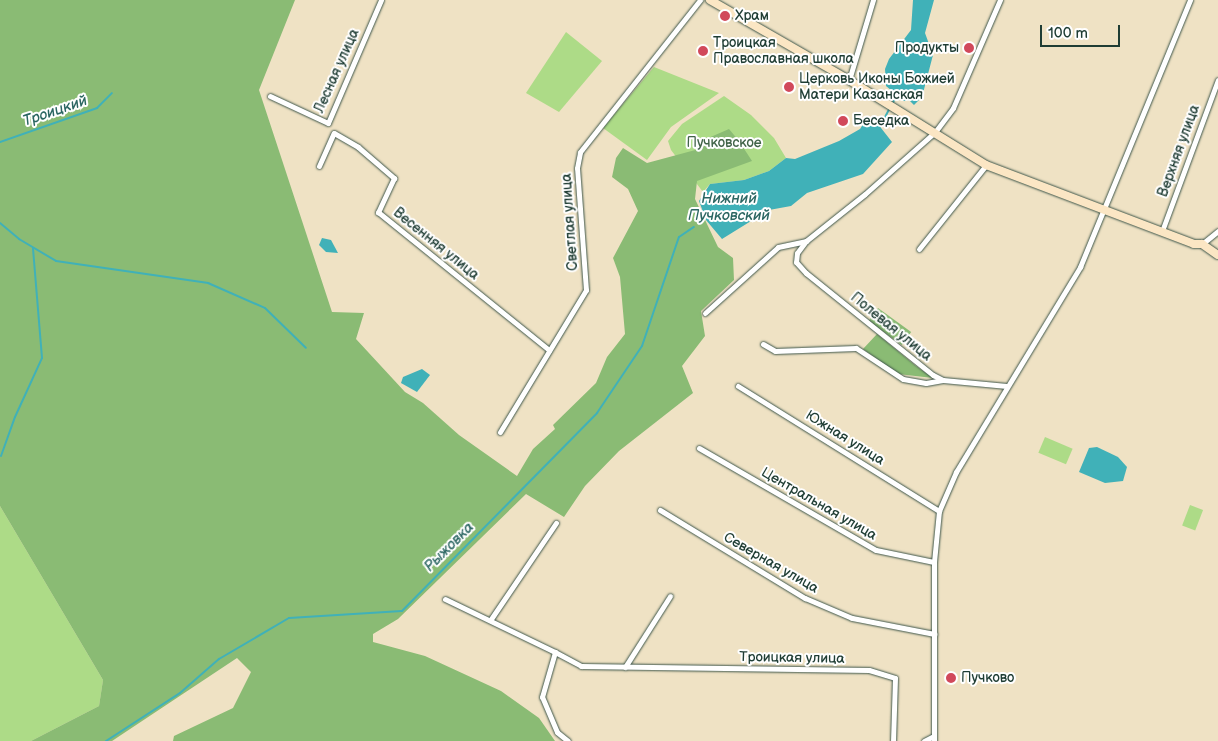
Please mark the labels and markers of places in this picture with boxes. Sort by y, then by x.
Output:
place label: Храм [735,8,769,24]
marker: Храм [719,10,731,22]
place label: Троицкая Православная школа [713,35,854,68]
place label: Продукты [895,40,959,56]
marker: Продукты [963,42,975,54]
marker: Троицкая Православная школа [697,45,709,57]
place label: Церковь Иконы Божией Матери Казанская [799,71,955,104]
marker: Церковь Иконы Божией Матери Казанская [783,81,795,93]
place label: Беседка [853,113,909,129]
marker: Беседка [837,115,849,127]
place label: Пучково [961,670,1014,686]
marker: Пучково [945,672,957,684]

